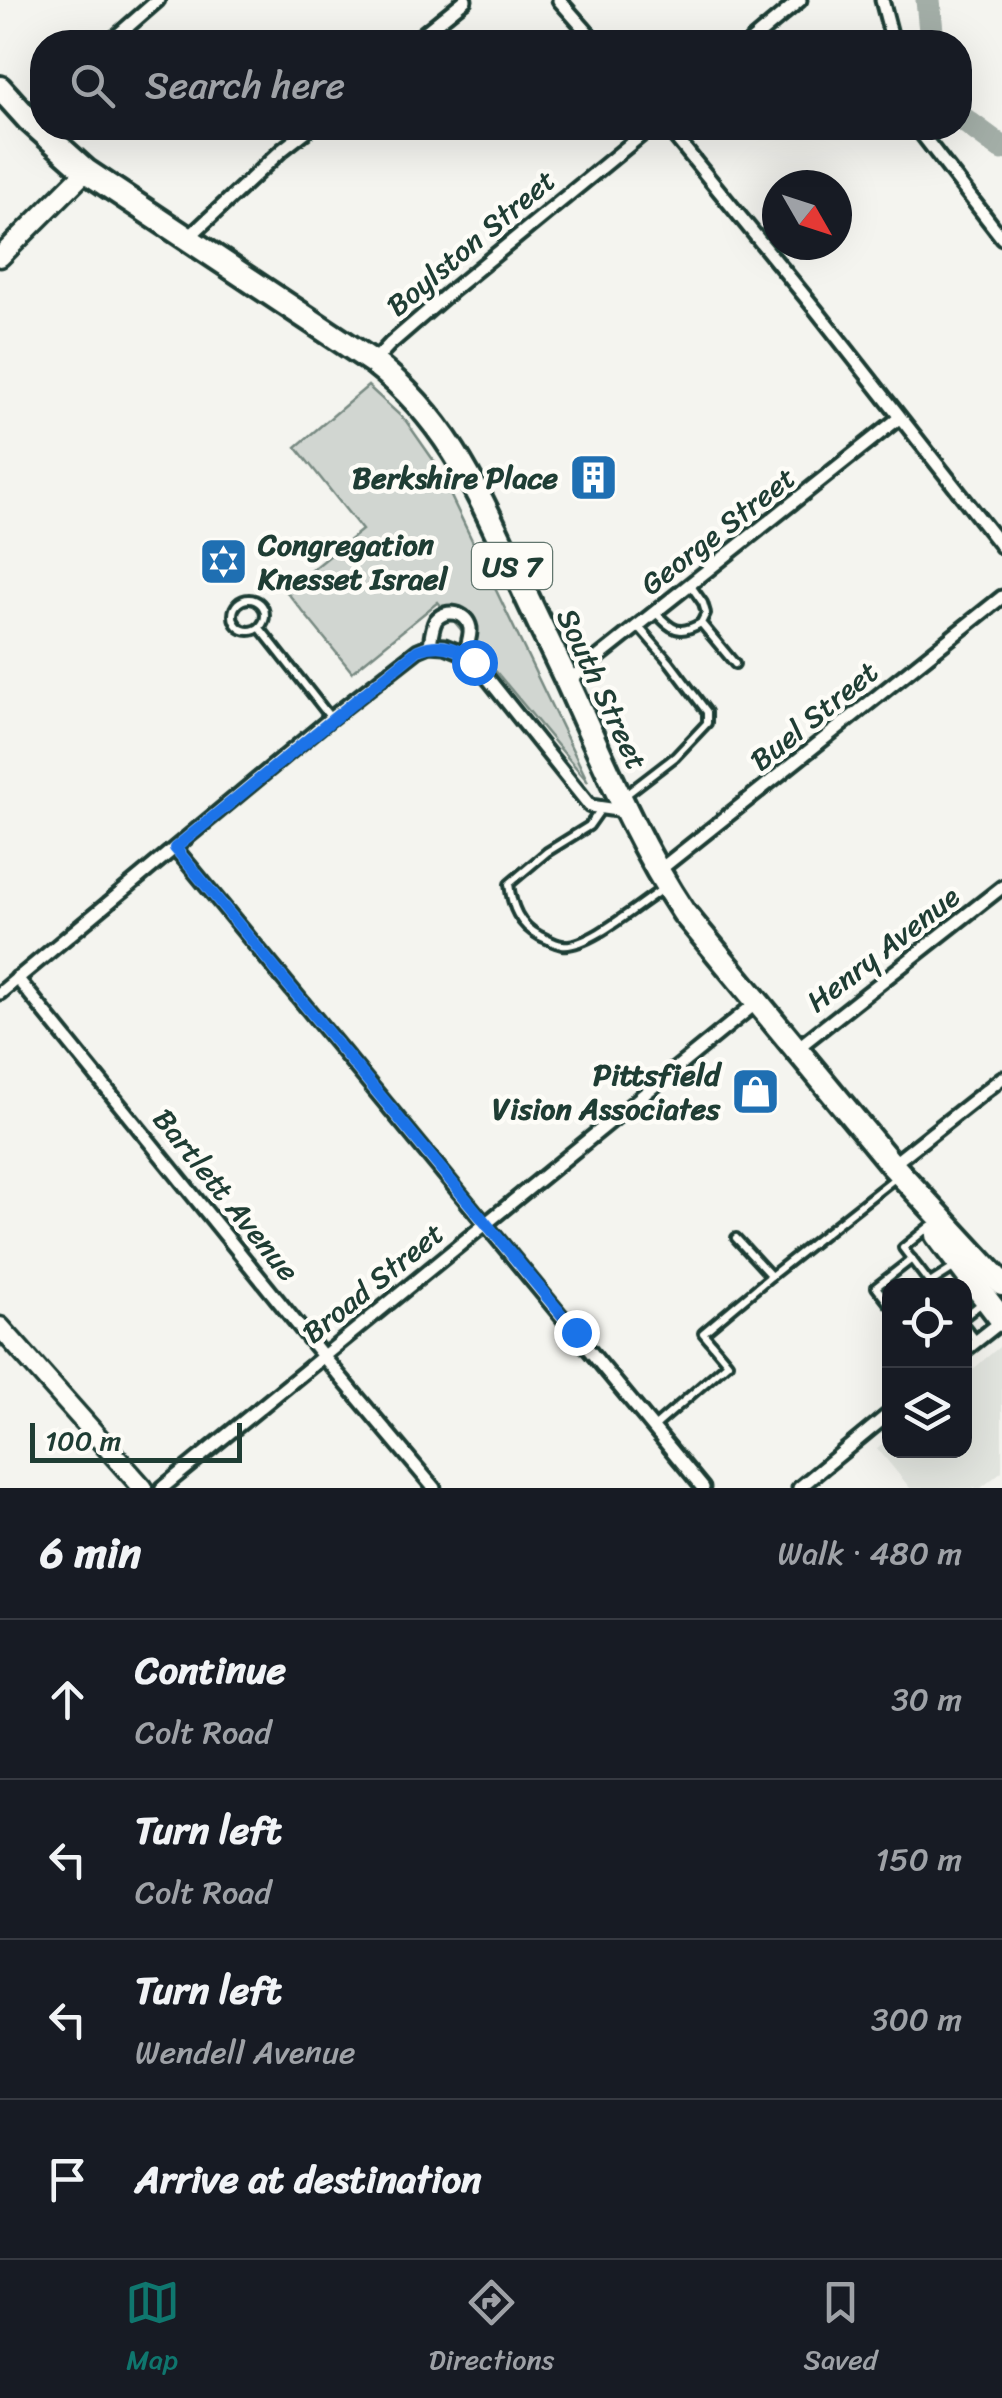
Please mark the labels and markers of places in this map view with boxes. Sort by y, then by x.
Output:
place label: Berkshire Place [352,451,559,505]
building icon: Berkshire Place [567,452,619,504]
place label: Congregation Knesset Israel [257,518,449,606]
synagogue icon: Congregation Knesset Israel [197,536,249,588]
place label: Pittsfield Vision Associates [492,1048,722,1136]
shop icon: Pittsfield Vision Associates [729,1066,781,1118]

